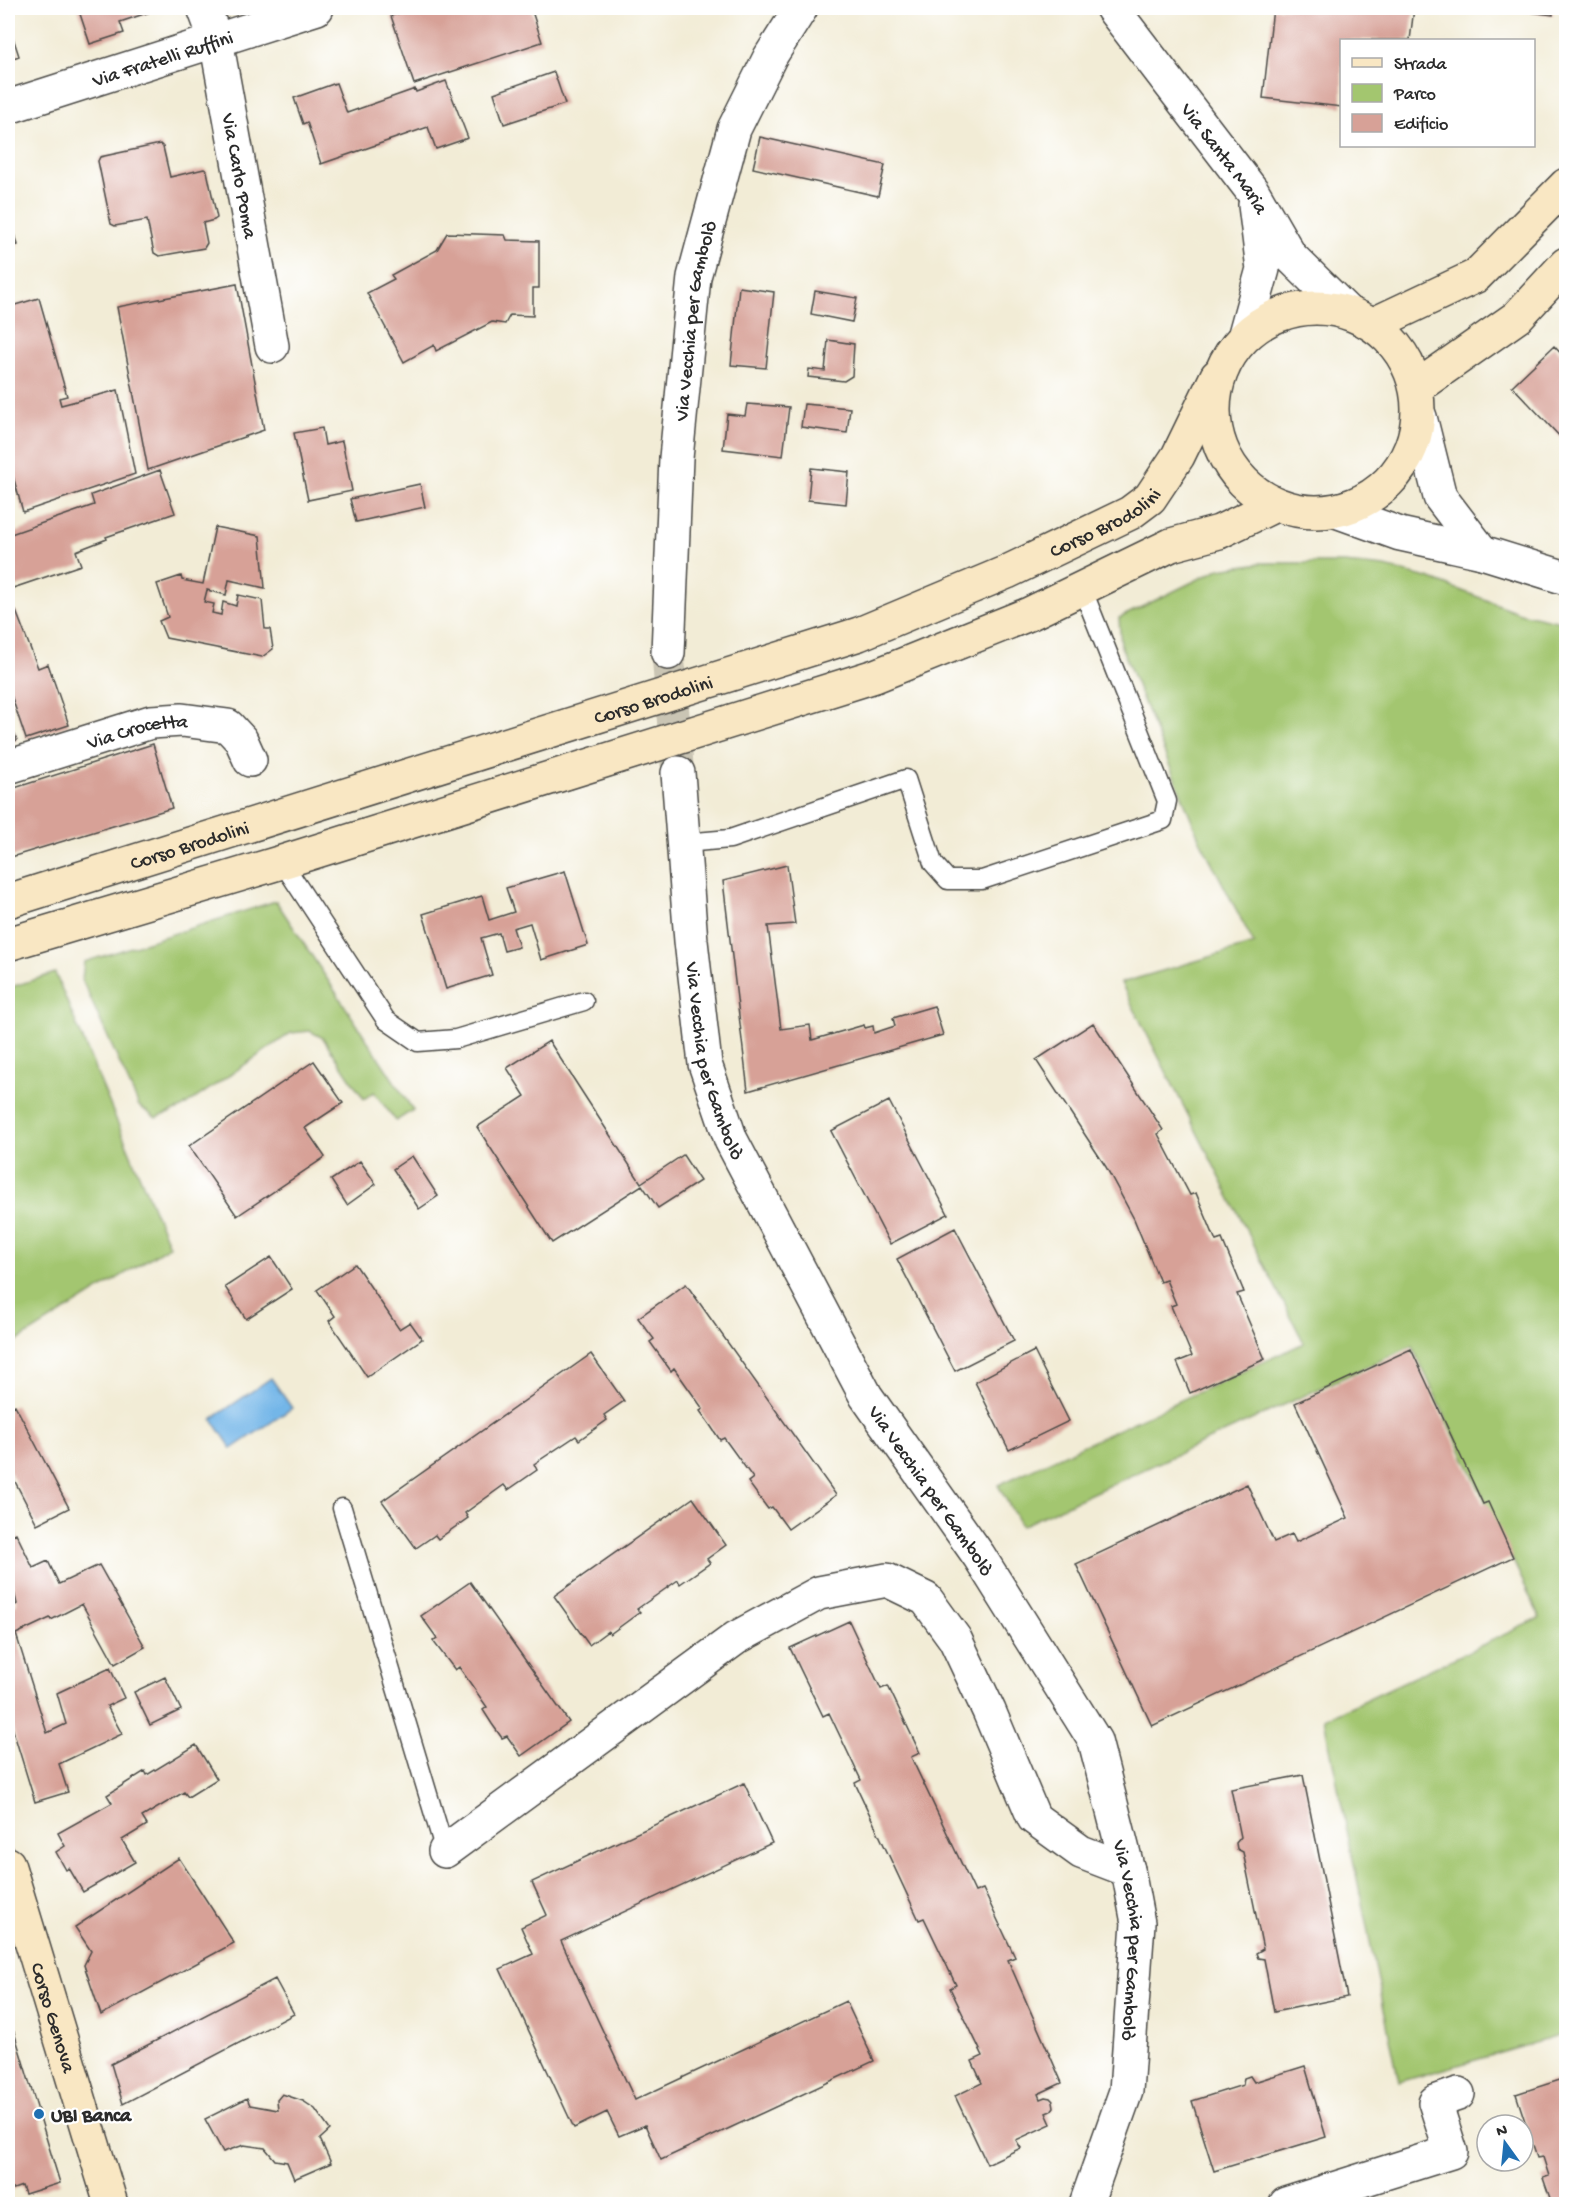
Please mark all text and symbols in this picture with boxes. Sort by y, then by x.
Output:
street label: Via Fratelli Ruffini [89,28,237,95]
legend [1340,39,1535,147]
text: Strada [1394,55,1448,76]
text: Parco [1393,85,1436,106]
street label: Via Santa Maria [1173,99,1272,220]
street label: Via Carlo Poma [214,111,260,241]
text: Edificio [1394,115,1448,136]
street label: Via Vecchia per Gambolò [672,218,724,423]
street label: Corso Brodolini [1047,485,1168,565]
street label: Corso Brodolini [592,673,716,731]
street label: Via Crocetta [84,711,190,757]
street label: Corso Brodolini [128,818,253,877]
street label: Via Vecchia per Gambolò [678,960,747,1165]
street label: Via Vecchia per Gambolò [861,1402,997,1581]
street label: Via Vecchia per Gambolò [1106,1837,1146,2041]
street label: Corso Genova [24,1960,79,2077]
place label: UBI Banca [51,2106,132,2129]
marker: UBI Banca [32,2107,46,2121]
north arrow [1475,2113,1535,2173]
text: N [1495,2121,1510,2142]

